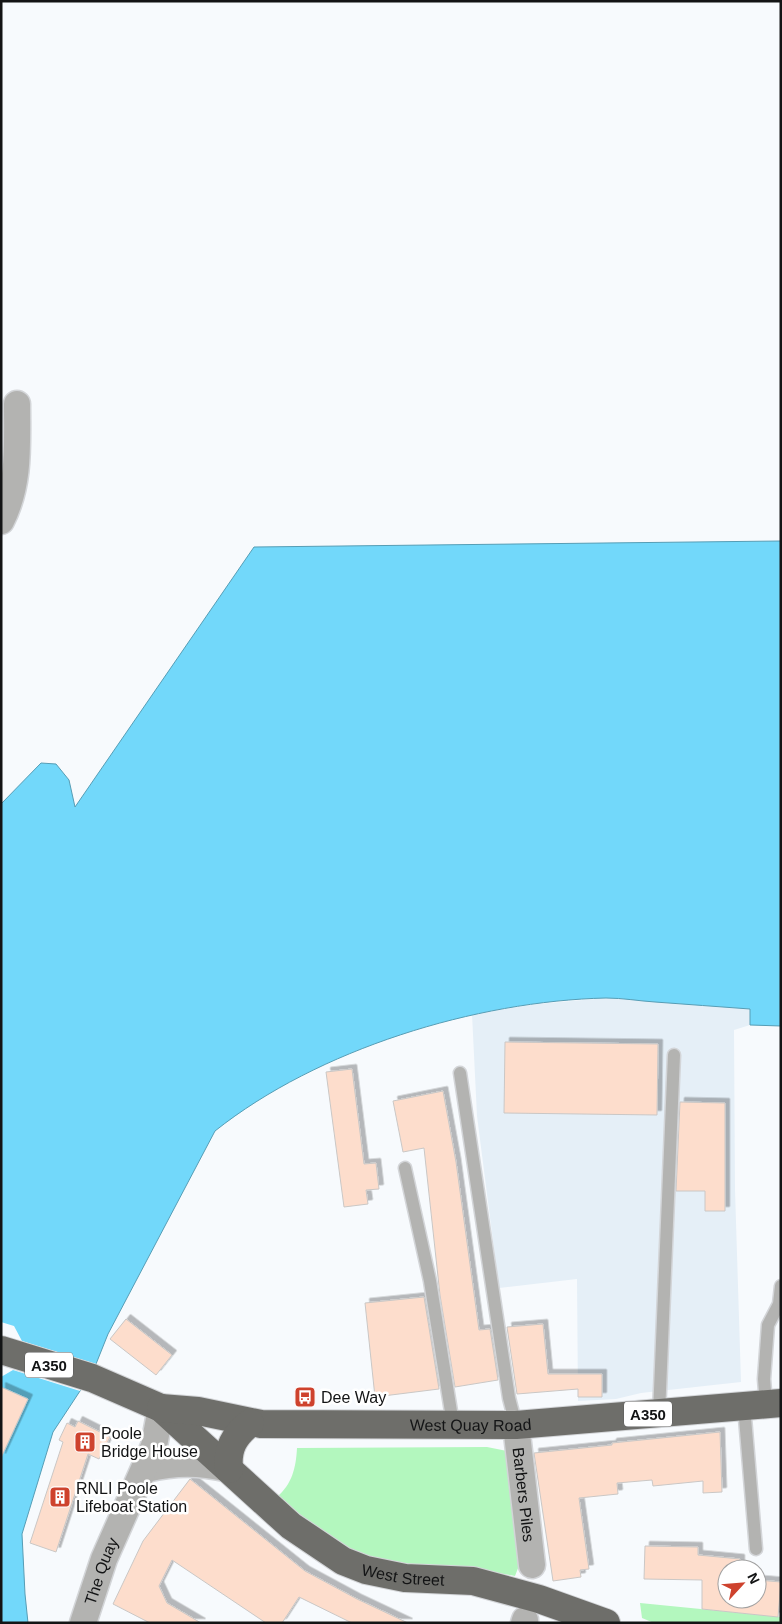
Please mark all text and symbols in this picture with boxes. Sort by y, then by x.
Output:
road number: A350 [25,1352,73,1378]
bus stop icon: Dee Way [293,1385,317,1409]
place label: Dee Way [321,1389,386,1406]
road number: A350 [624,1402,672,1426]
street label: West Quay Road [410,1415,532,1434]
place label: Poole Bridge House [101,1425,198,1460]
building icon: Poole Bridge House [73,1430,97,1454]
street label: Barbers Piles [510,1446,538,1543]
place label: RNLI Poole Lifeboat Station [76,1480,187,1515]
building icon: RNLI Poole Lifeboat Station [48,1485,72,1509]
street label: The Quay [81,1535,121,1607]
north arrow [717,1559,767,1609]
street label: West Street [360,1561,445,1588]
text: N [744,1570,763,1586]

